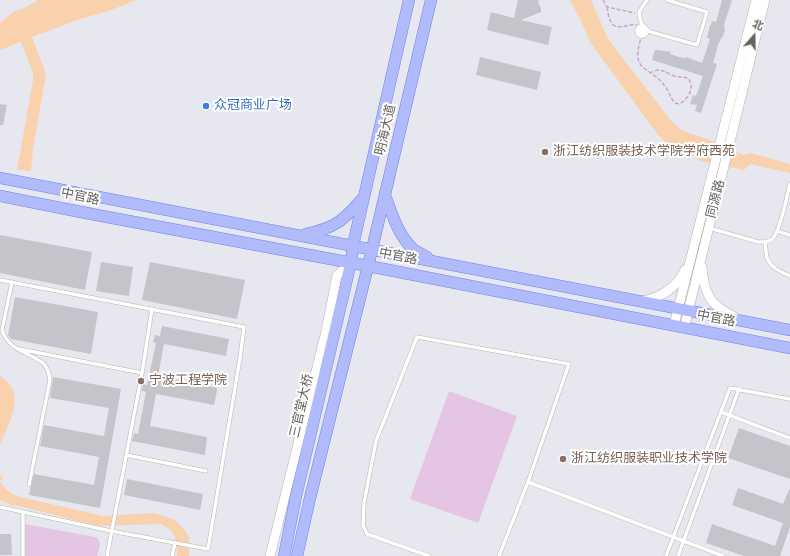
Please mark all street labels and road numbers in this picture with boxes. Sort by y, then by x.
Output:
street label: 明海大道 [373,103,399,157]
street label: 同源路 [704,178,728,220]
street label: 中官路 [59,185,101,209]
street label: 中官路 [377,246,419,268]
street label: 中官路 [695,308,737,330]
street label: 三官堂大桥 [287,373,317,439]

